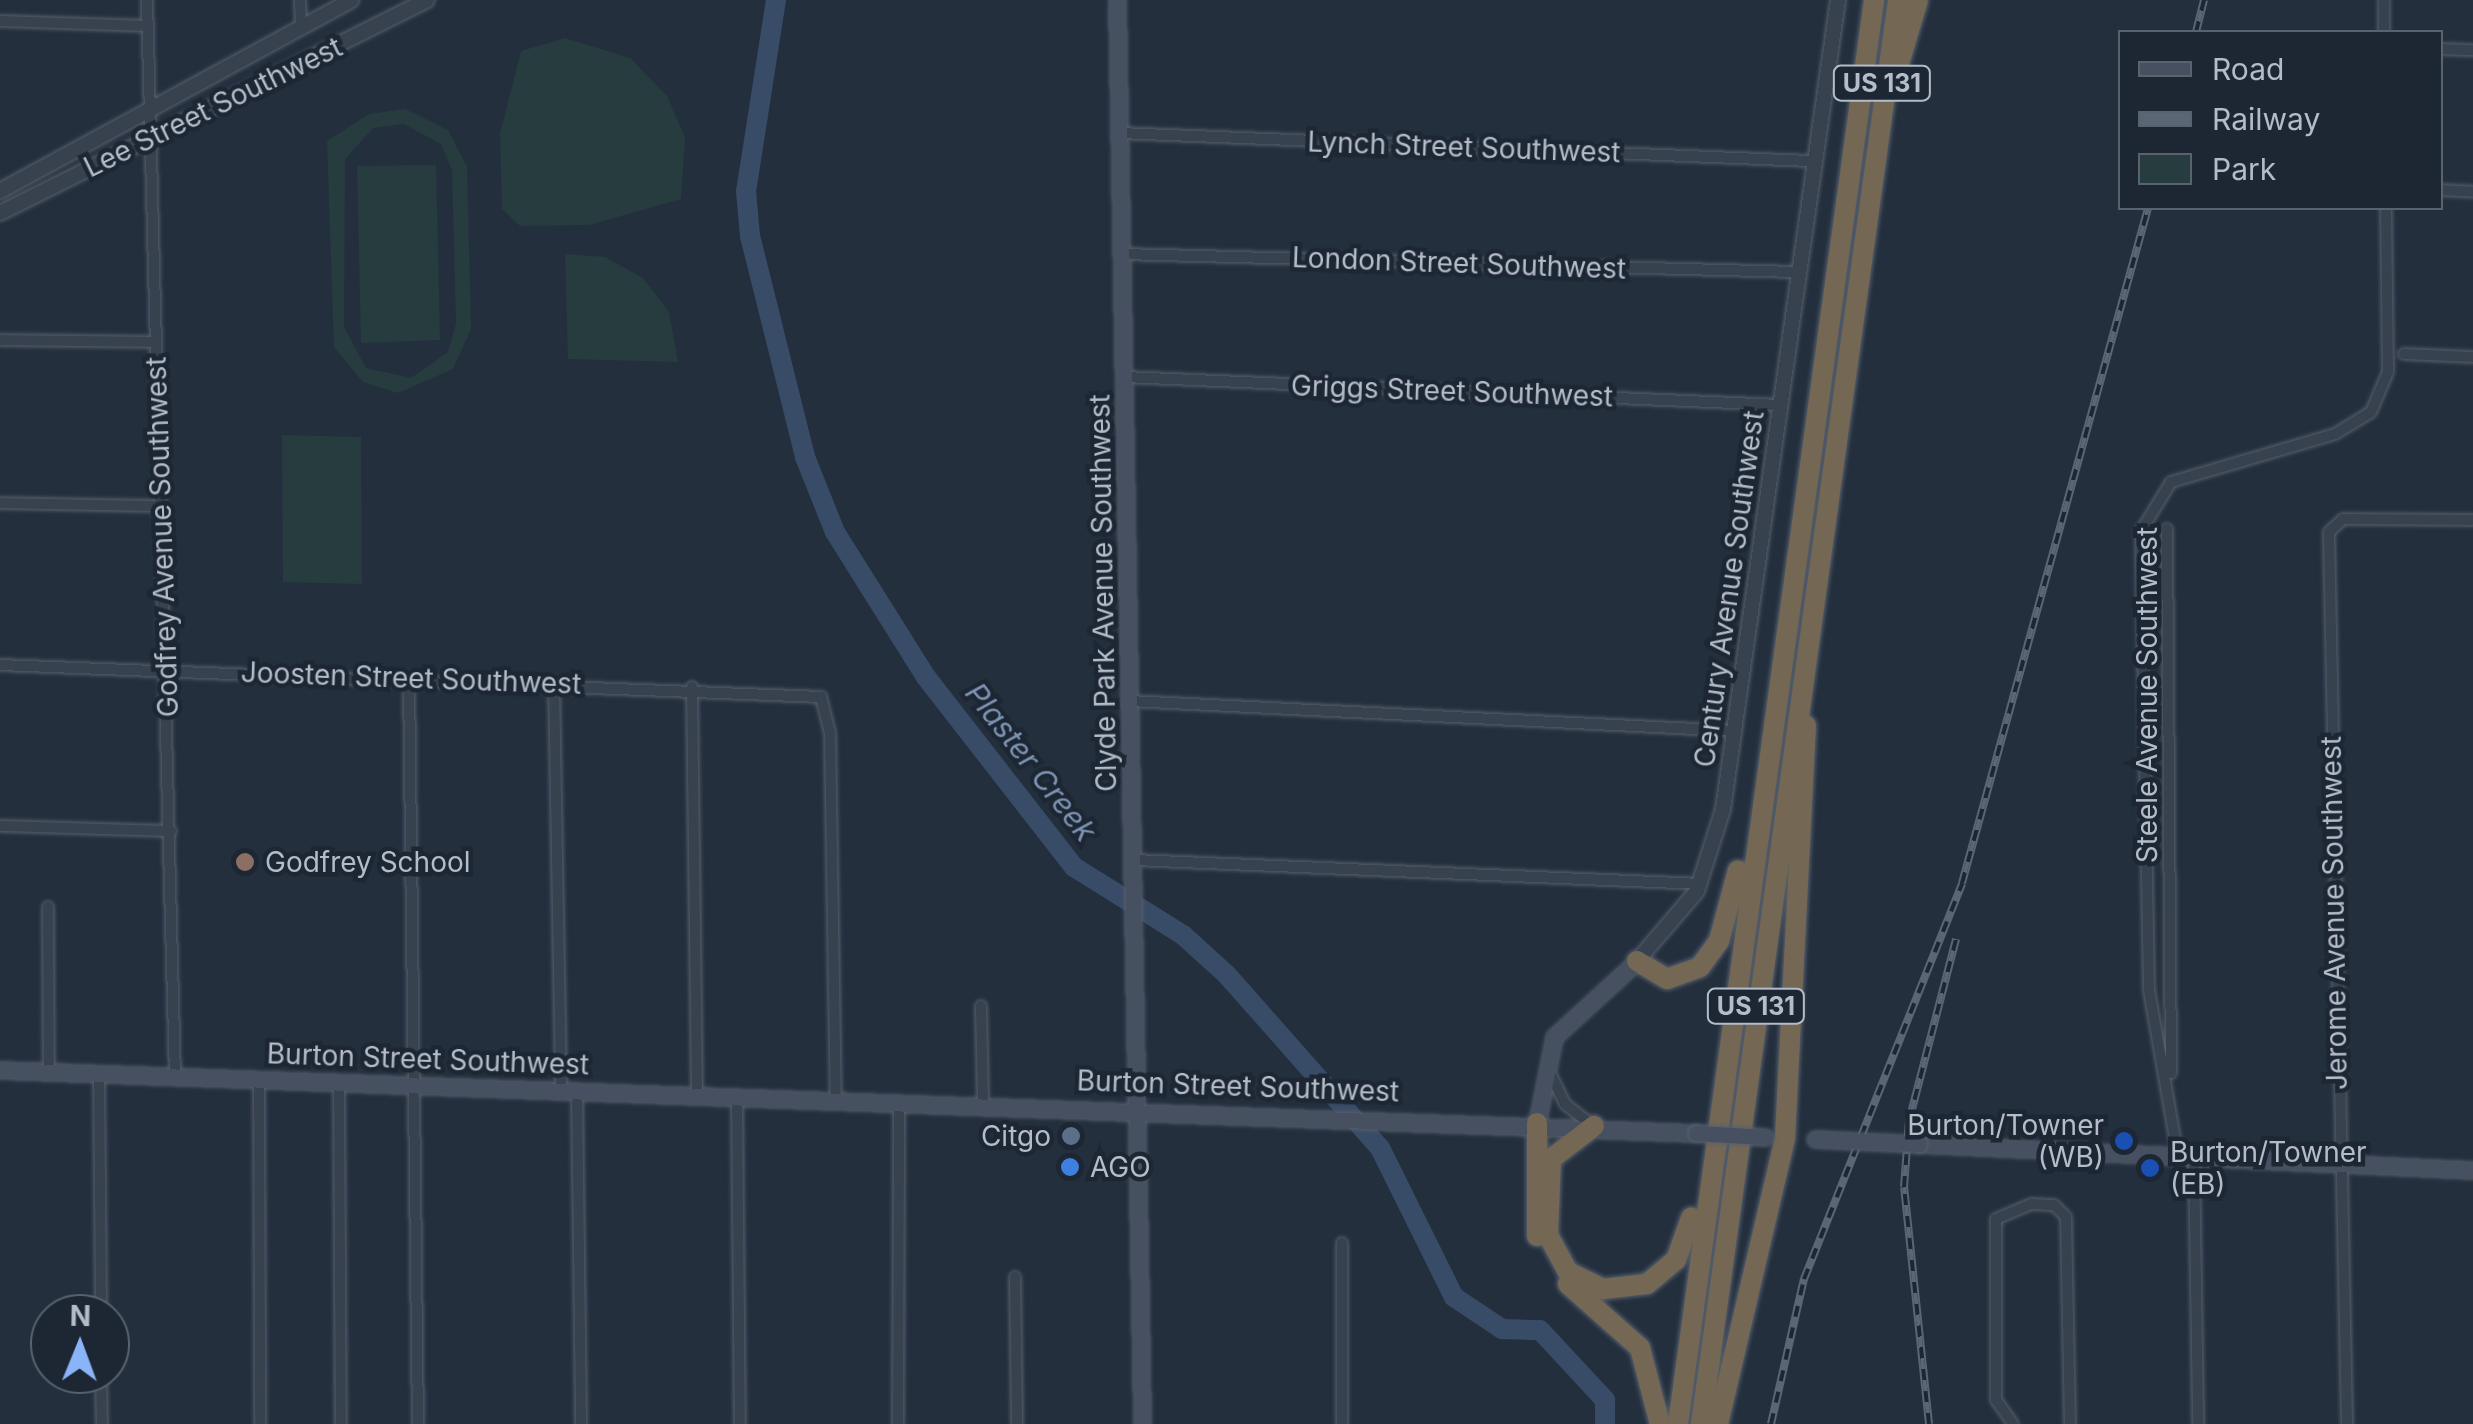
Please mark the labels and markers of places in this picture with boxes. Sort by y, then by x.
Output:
place label: Godfrey School [265,845,471,879]
marker: Godfrey School [234,851,256,873]
place label: Burton/Towner (WB) [1907,1108,2104,1174]
place label: Citgo [981,1119,1051,1153]
marker: Citgo [1060,1125,1082,1147]
marker: Burton/Towner (WB) [2113,1130,2135,1152]
place label: Burton/Towner (EB) [2170,1135,2367,1201]
place label: AGO [1090,1150,1151,1184]
marker: AGO [1059,1156,1081,1178]
marker: Burton/Towner (EB) [2139,1157,2161,1179]

